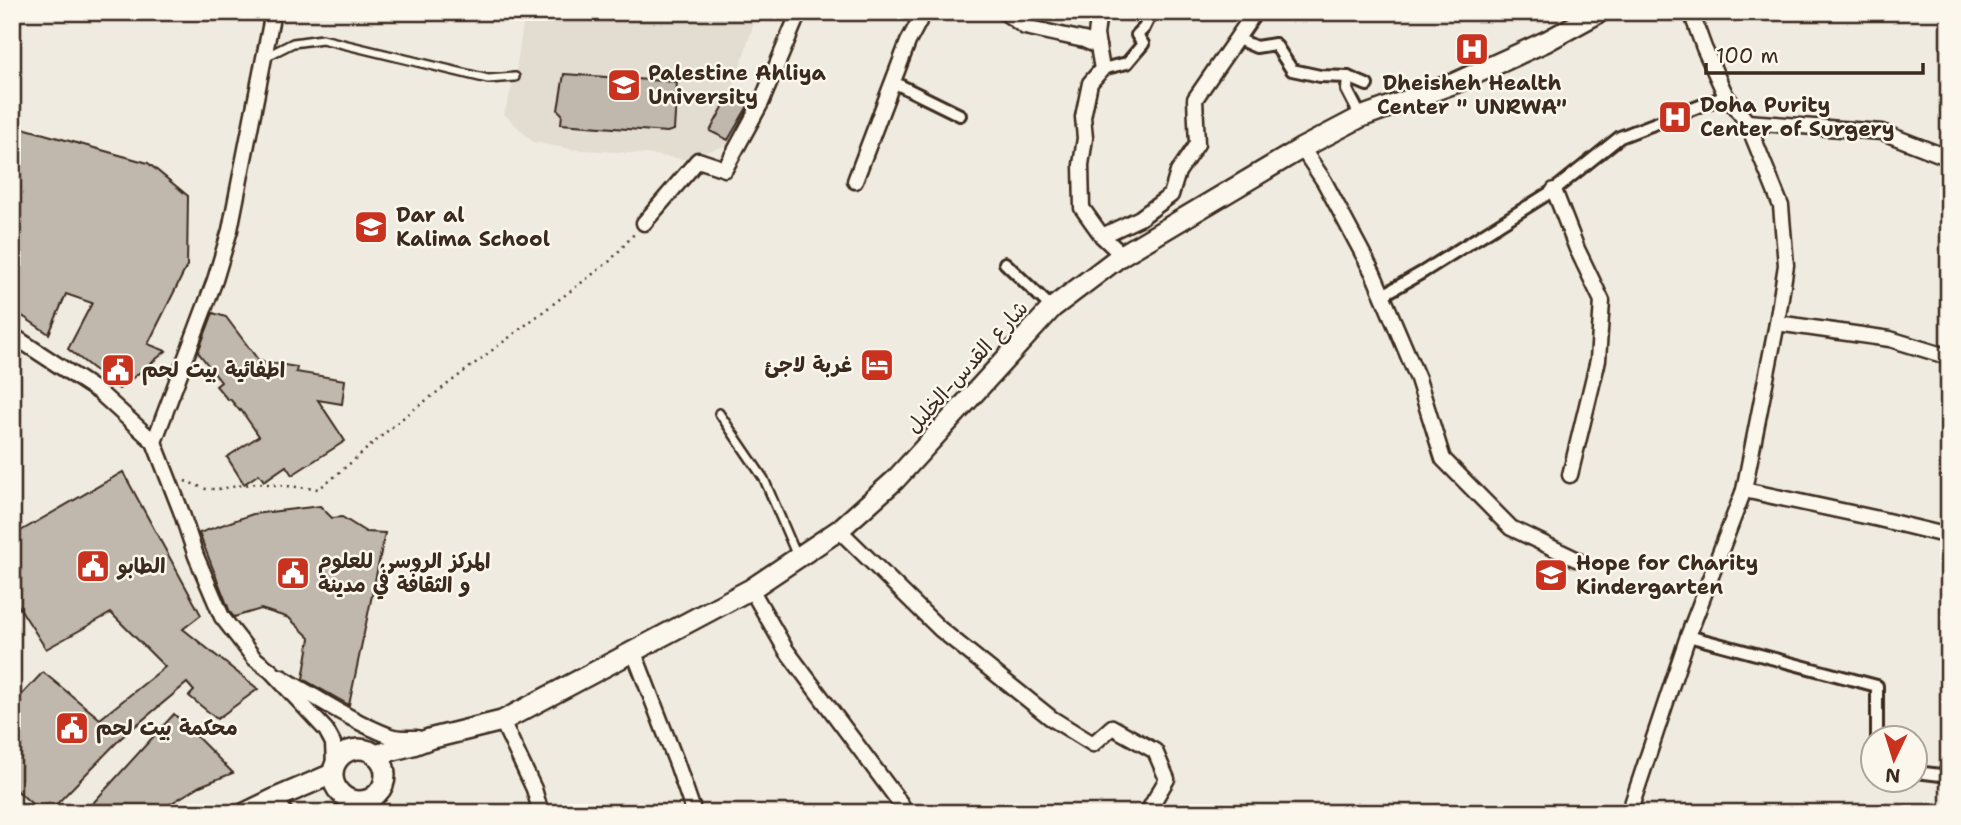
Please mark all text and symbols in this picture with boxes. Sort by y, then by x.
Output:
hospital icon: Dheisheh Health Center " UNRWA" [1453,30,1491,68]
scale bar [1706,32,1923,76]
text: 100 m [1716,42,1779,70]
place label: Palestine Ahliya University [648,59,827,111]
school or university icon: Palestine Ahliya University [605,66,643,104]
place label: Dheisheh Health Center " UNRWA" [1377,69,1567,121]
place label: Doha Purity Center of Surgery [1700,91,1894,143]
hospital icon: Doha Purity Center of Surgery [1656,98,1694,136]
place label: Dar al Kalima School [396,201,550,253]
school or university icon: Dar al Kalima School [352,208,390,246]
street label: شارع القدس-الخليل [900,295,1035,440]
hotel icon: غربة لاجئ [858,346,896,384]
public building icon: اطفائية بيت لحم [99,351,137,389]
place label: غربة لاجئ [764,351,852,379]
place label: اطفائية بيت لحم [142,356,285,386]
public building icon: الطابو [74,547,112,585]
place label: المركز الروسي للعلوم و الثقافة في مدينة [318,547,490,600]
place label: Hope for Charity Kindergarten [1576,549,1758,601]
place label: الطابو [116,552,165,580]
public building icon: المركز الروسي للعلوم و الثقافة في مدينة [274,554,312,592]
school or university icon: Hope for Charity Kindergarten [1532,556,1570,594]
public building icon: محكمة بيت لحم [53,709,91,747]
place label: محكمة بيت لحم [96,714,238,744]
north arrow [1860,724,1930,794]
text: N [1884,762,1901,788]

